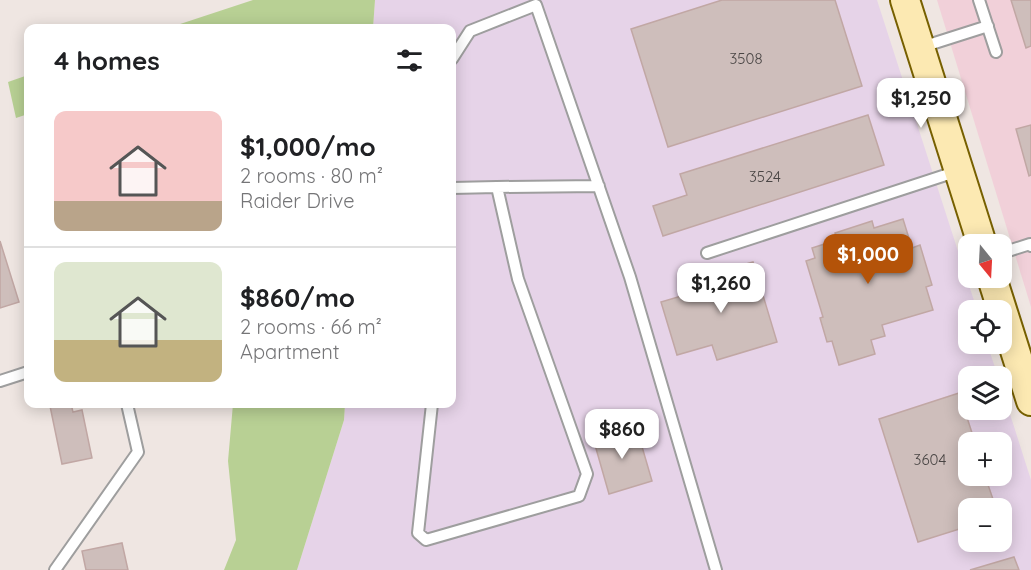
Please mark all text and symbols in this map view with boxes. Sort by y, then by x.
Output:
text: 4 homes [54,44,160,77]
icon: filters [393,44,426,77]
house number: 3508 [729,49,763,68]
pin: $1,250 [872,78,970,129]
text: $1,250 [891,85,951,110]
text: $1,000/mo [240,130,376,163]
icon: home [102,135,174,207]
text: 2 rooms · 80 m² [240,163,383,188]
house number: 3524 [749,167,781,186]
text: Raider Drive [240,188,355,213]
pin: $1,000 [819,234,917,285]
north arrow [958,234,1012,288]
map controls [958,234,1012,552]
text: $1,000 [837,241,899,266]
pin: $1,260 [672,263,770,314]
text: $1,260 [691,270,751,295]
text: $860/mo [240,281,355,314]
icon: home [102,286,174,358]
button: locate [958,300,1012,354]
text: 2 rooms · 66 m² [240,314,382,339]
text: Apartment [240,339,340,364]
button: layers [958,366,1012,420]
pin: $860 [586,409,658,460]
text: $860 [599,416,645,441]
button: + [958,432,1012,486]
house number: 3604 [914,450,946,469]
button: − [958,498,1012,552]

